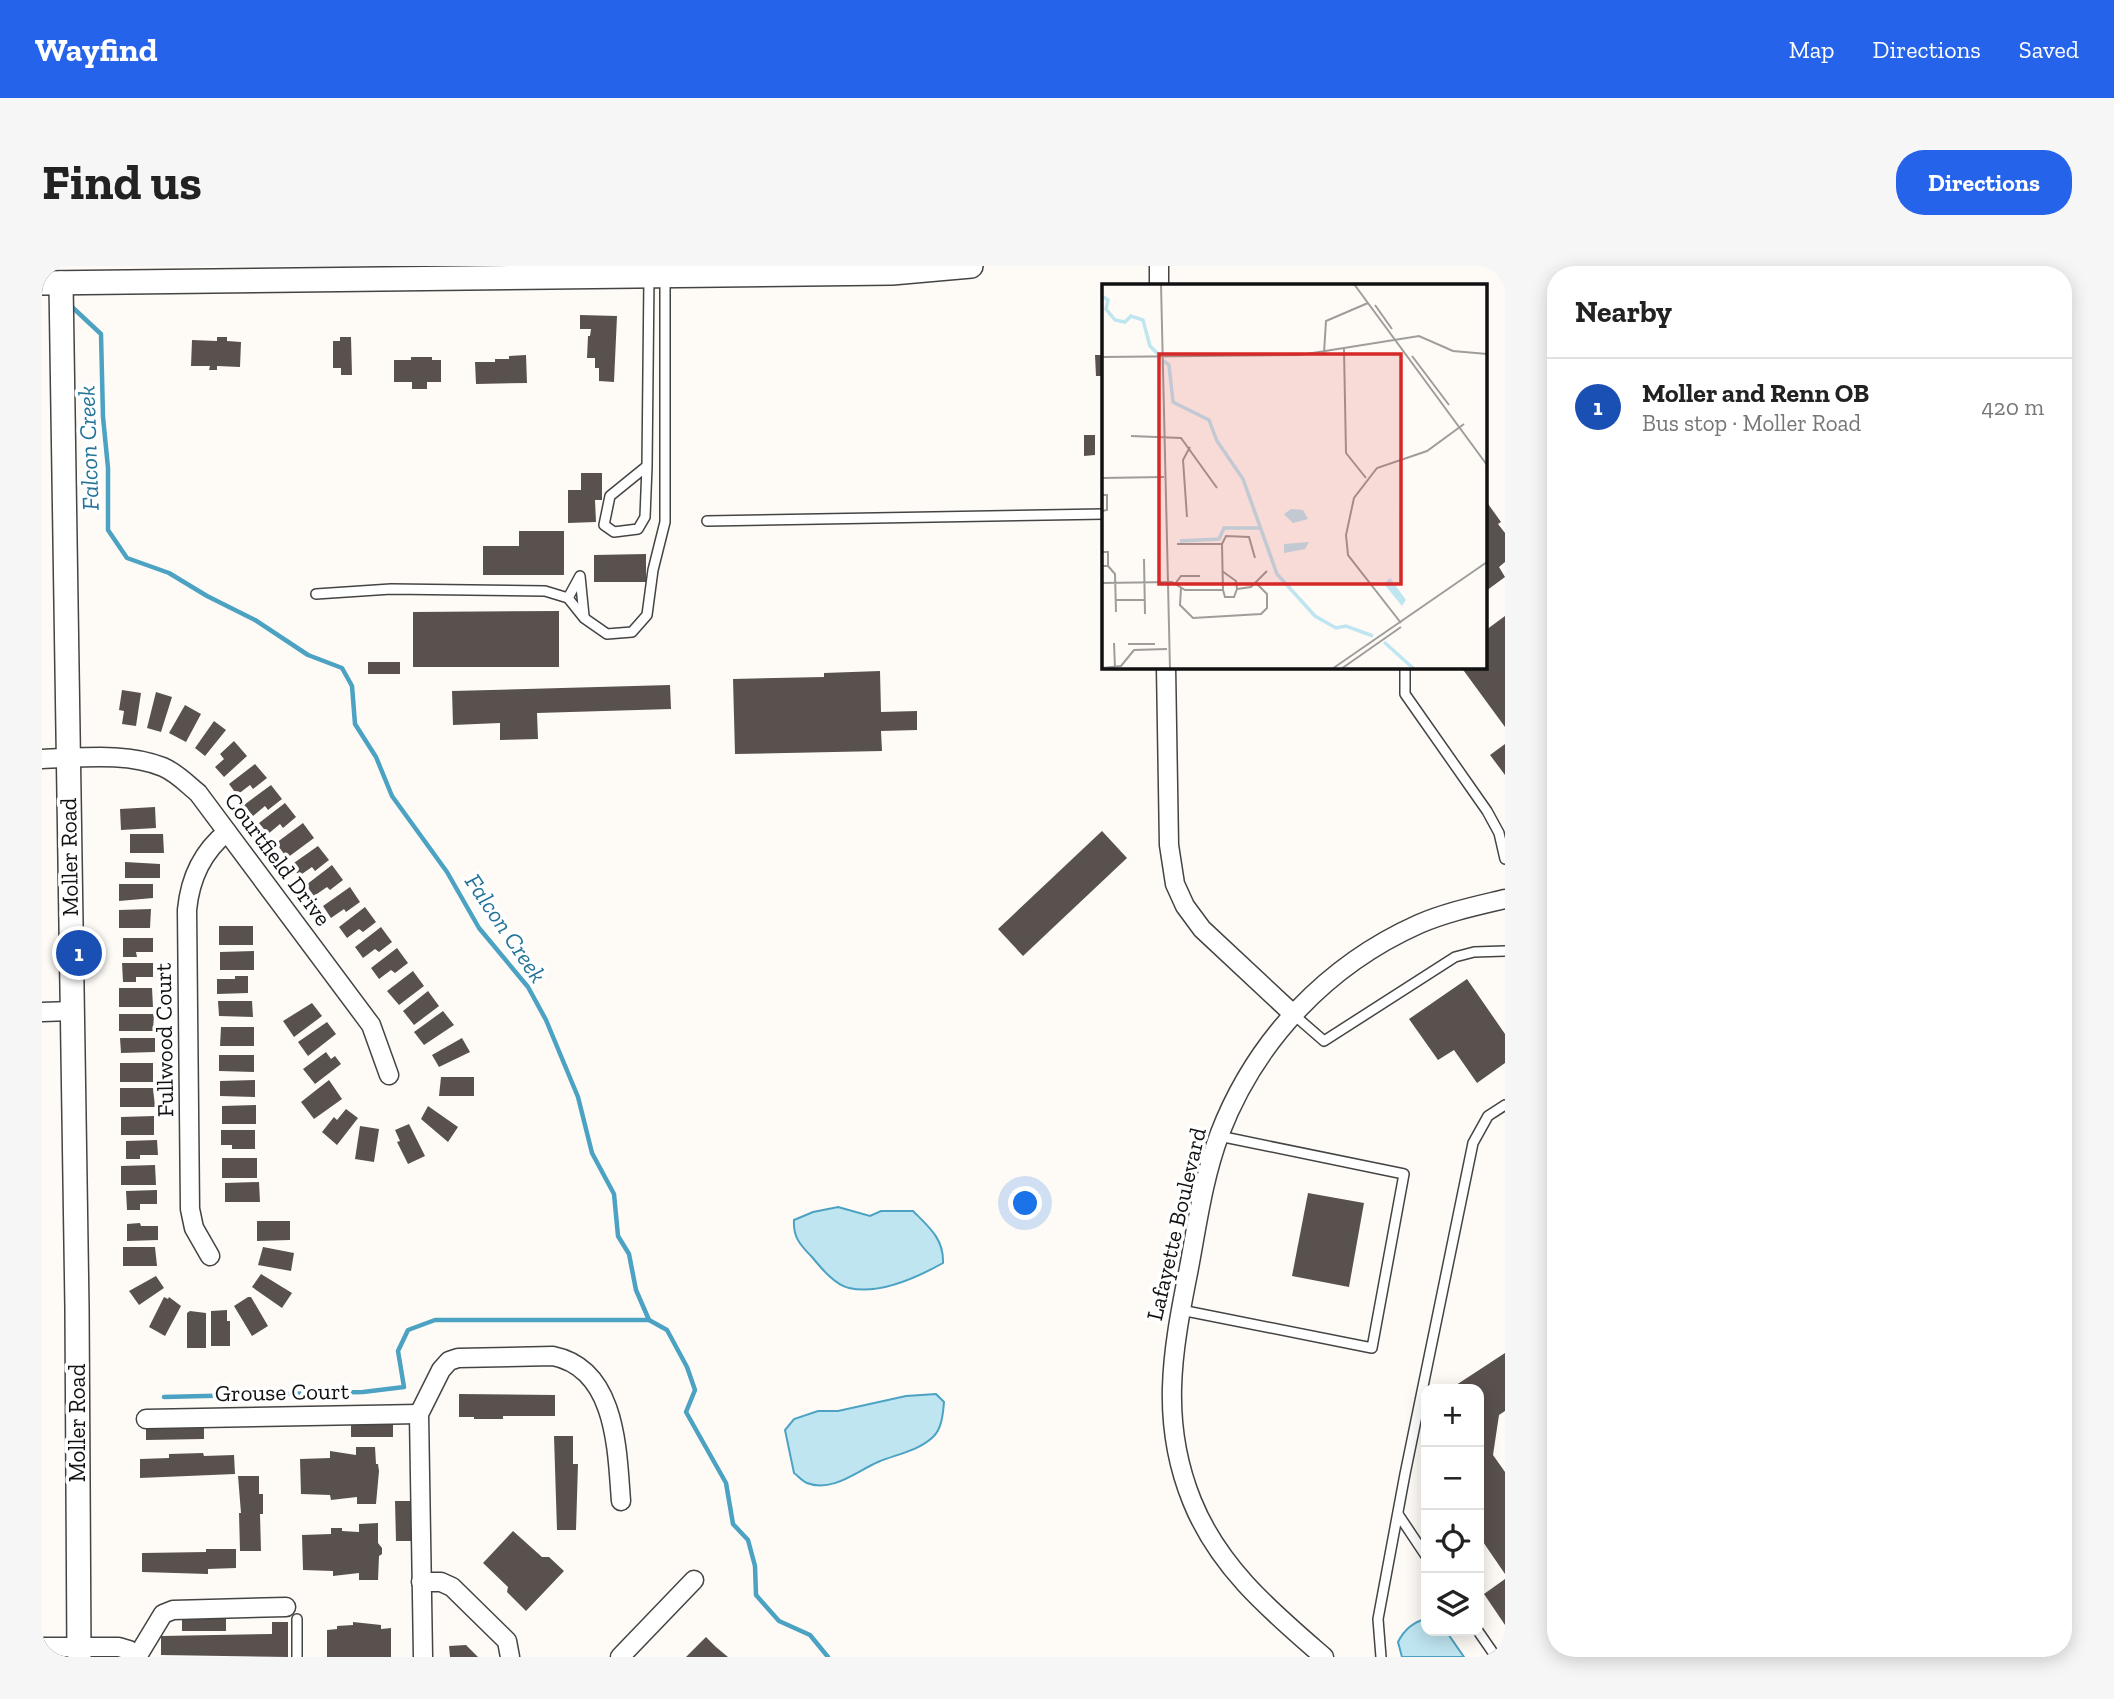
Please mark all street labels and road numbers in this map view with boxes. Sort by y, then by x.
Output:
street label: Courtfield Drive [219,787,337,931]
street label: Moller Road [54,797,84,917]
street label: Fullwood Court [149,962,179,1117]
street label: Lafayette Boulevard [1140,1124,1212,1323]
street label: Moller Road [63,1363,91,1482]
street label: Grouse Court [215,1377,350,1407]

